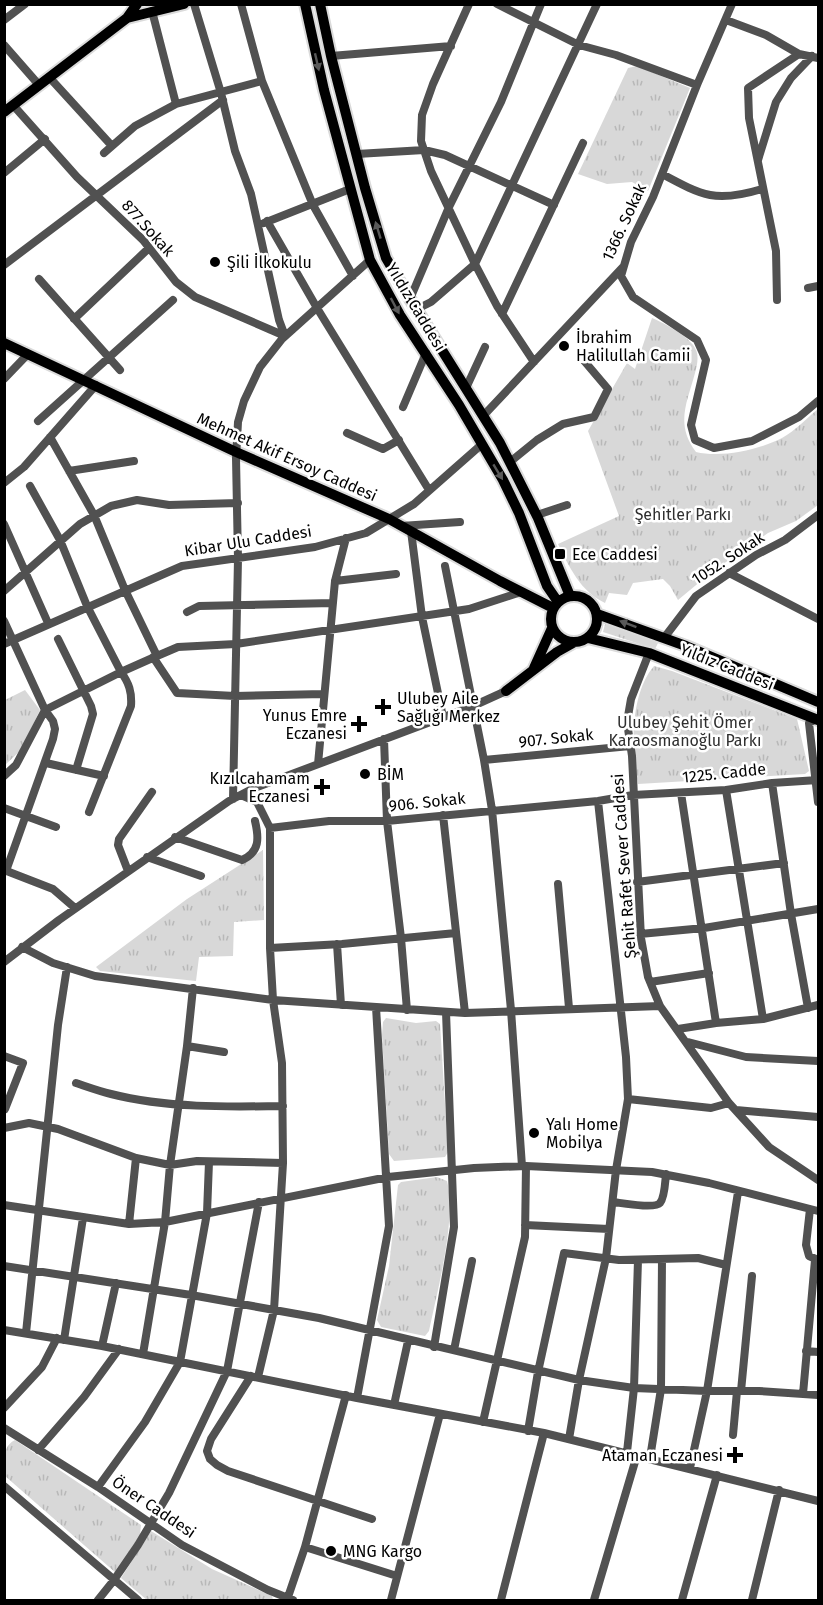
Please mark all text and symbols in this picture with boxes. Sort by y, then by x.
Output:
one-way arrow [313,52,323,71]
street label: 1366. Sokak [598,180,650,264]
street label: 877.Sokak [118,196,179,261]
one-way arrow [373,220,382,238]
place label: Şili İlkokulu [227,252,312,273]
marker: Şili İlkokulu [208,255,222,269]
street label: Yıldız Caddesi [382,259,450,355]
one-way arrow [390,298,400,315]
place label: İbrahim Halilullah Camii [576,327,690,365]
marker: İbrahim Halilullah Camii [557,339,571,353]
street label: Mehmet Akif Ersoy Caddesi [194,409,380,505]
one-way arrow [492,464,503,480]
park label: Şehitler Parkı [635,505,731,525]
street label: Kibar Ulu Caddesi [183,522,313,560]
street label: 1052. Sokak [688,527,768,588]
place label: Ece Caddesi [572,545,658,564]
marker: Ece Caddesi [553,547,567,561]
one-way arrow [619,619,637,629]
street label: Yıldız Caddesi [677,639,777,695]
place label: Ulubey Aile Sağlığı Merkez [397,689,500,726]
marker: Ulubey Aile Sağlığı Merkez [374,698,392,716]
place label: Yunus Emre Eczanesi [263,706,347,743]
park label: Ulubey Şehit Ömer Karaosmanoğlu Parkı [609,713,761,750]
marker: Yunus Emre Eczanesi [352,717,366,731]
street label: 907. Sokak [518,725,595,751]
street label: 1225. Cadde [681,759,767,787]
place label: BİM [377,764,404,784]
marker: BİM [358,767,372,781]
place label: Kızılcahamam Eczanesi [210,769,310,806]
street label: Şehit Rafet Sever Caddesi [608,773,641,959]
marker: Kızılcahamam Eczanesi [315,780,329,794]
street label: 906. Sokak [388,788,467,815]
place label: Yalı Home Mobilya [546,1115,618,1152]
marker: Yalı Home Mobilya [527,1126,541,1140]
place label: Ataman Eczanesi [602,1446,723,1465]
marker: Ataman Eczanesi [728,1448,742,1462]
street label: Öner Caddesi [109,1472,199,1542]
place label: MNG Kargo [343,1542,422,1561]
marker: MNG Kargo [324,1544,338,1558]

